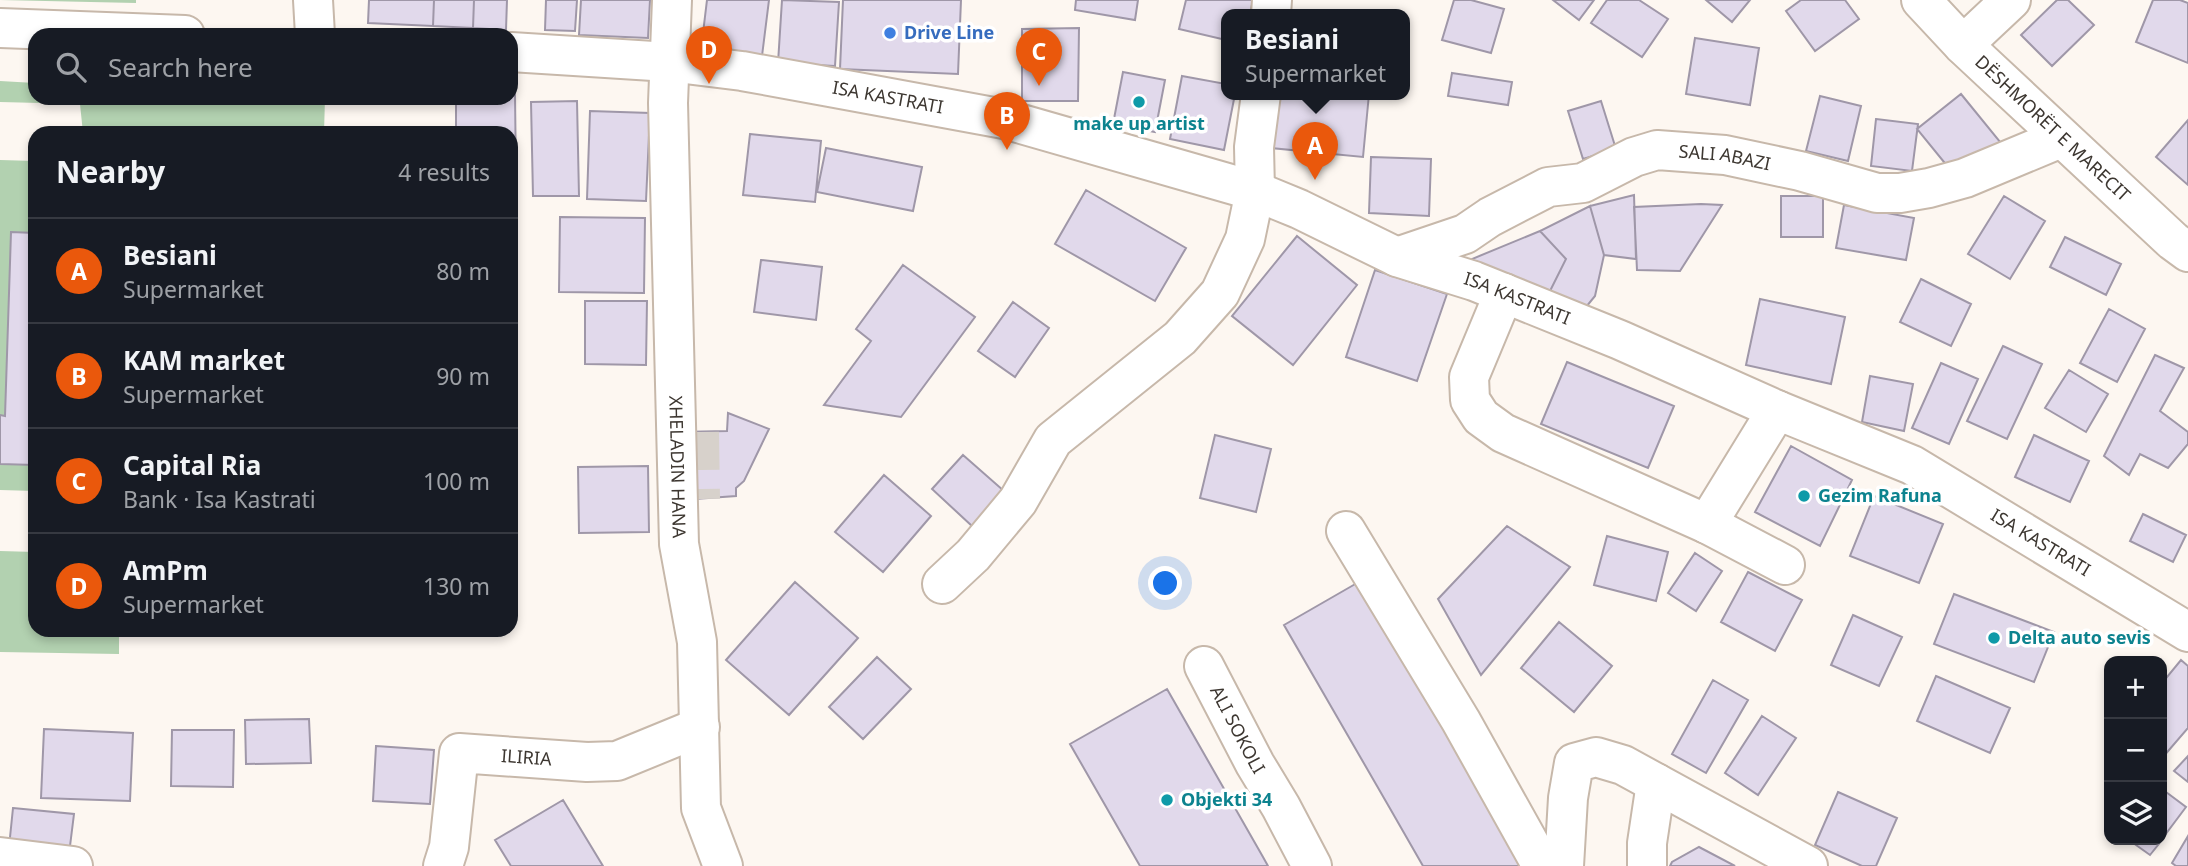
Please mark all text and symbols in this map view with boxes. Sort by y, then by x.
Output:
popup [1221,9,1410,100]
place label: Drive Line [904,20,994,44]
text: Besiani [1245,21,1339,57]
marker: Drive Line [882,25,898,41]
pin: D [686,26,732,84]
search box [28,28,518,105]
pin: C [1016,28,1062,86]
icon: search [52,48,90,86]
text: Search here [108,49,253,85]
street label: DËSHMORËT E MARECIT [1970,49,2136,206]
text: Supermarket [1245,57,1386,89]
street label: ISA KASTRATI [830,75,945,119]
pin: B [984,92,1030,150]
marker: make up artist [1131,94,1147,110]
place label: make up artist [1073,111,1205,135]
pin: A [1292,122,1338,180]
street label: SALI ABAZI [1678,139,1773,175]
text: Nearby [56,151,165,192]
text: 4 results [398,156,490,188]
text: Besiani [123,237,217,273]
text: A [71,255,87,287]
text: 80 m [436,255,490,287]
street label: ISA KASTRATI [1461,266,1574,330]
text: Supermarket [123,273,264,305]
text: KAM market [123,342,285,378]
text: B [71,360,87,392]
text: 90 m [436,360,490,392]
text: Supermarket [123,378,264,410]
street label: XHELADIN HANA [664,395,692,539]
text: Capital Ria [123,447,261,483]
text: C [72,465,86,497]
text: 100 m [423,465,490,497]
text: Bank · Isa Kastrati [123,483,316,515]
place label: Gezim Rafuna [1818,483,1942,507]
marker: Gezim Rafuna [1796,488,1812,504]
street label: ISA KASTRATI [1987,503,2095,581]
text: AmPm [123,552,208,588]
your location [1148,566,1182,600]
text: D [71,570,87,602]
text: 130 m [423,570,490,602]
text: Supermarket [123,588,264,620]
place label: Delta auto sevis [2008,625,2151,649]
marker: Delta auto sevis [1986,630,2002,646]
map controls [2104,656,2167,845]
button: + [2104,656,2167,719]
street label: ALI SOKOLI [1205,681,1271,778]
button: − [2104,719,2167,782]
street label: ILIRIA [500,743,553,771]
button: layers [2104,782,2167,845]
place label: Objekti 34 [1181,787,1272,811]
marker: Objekti 34 [1159,792,1175,808]

